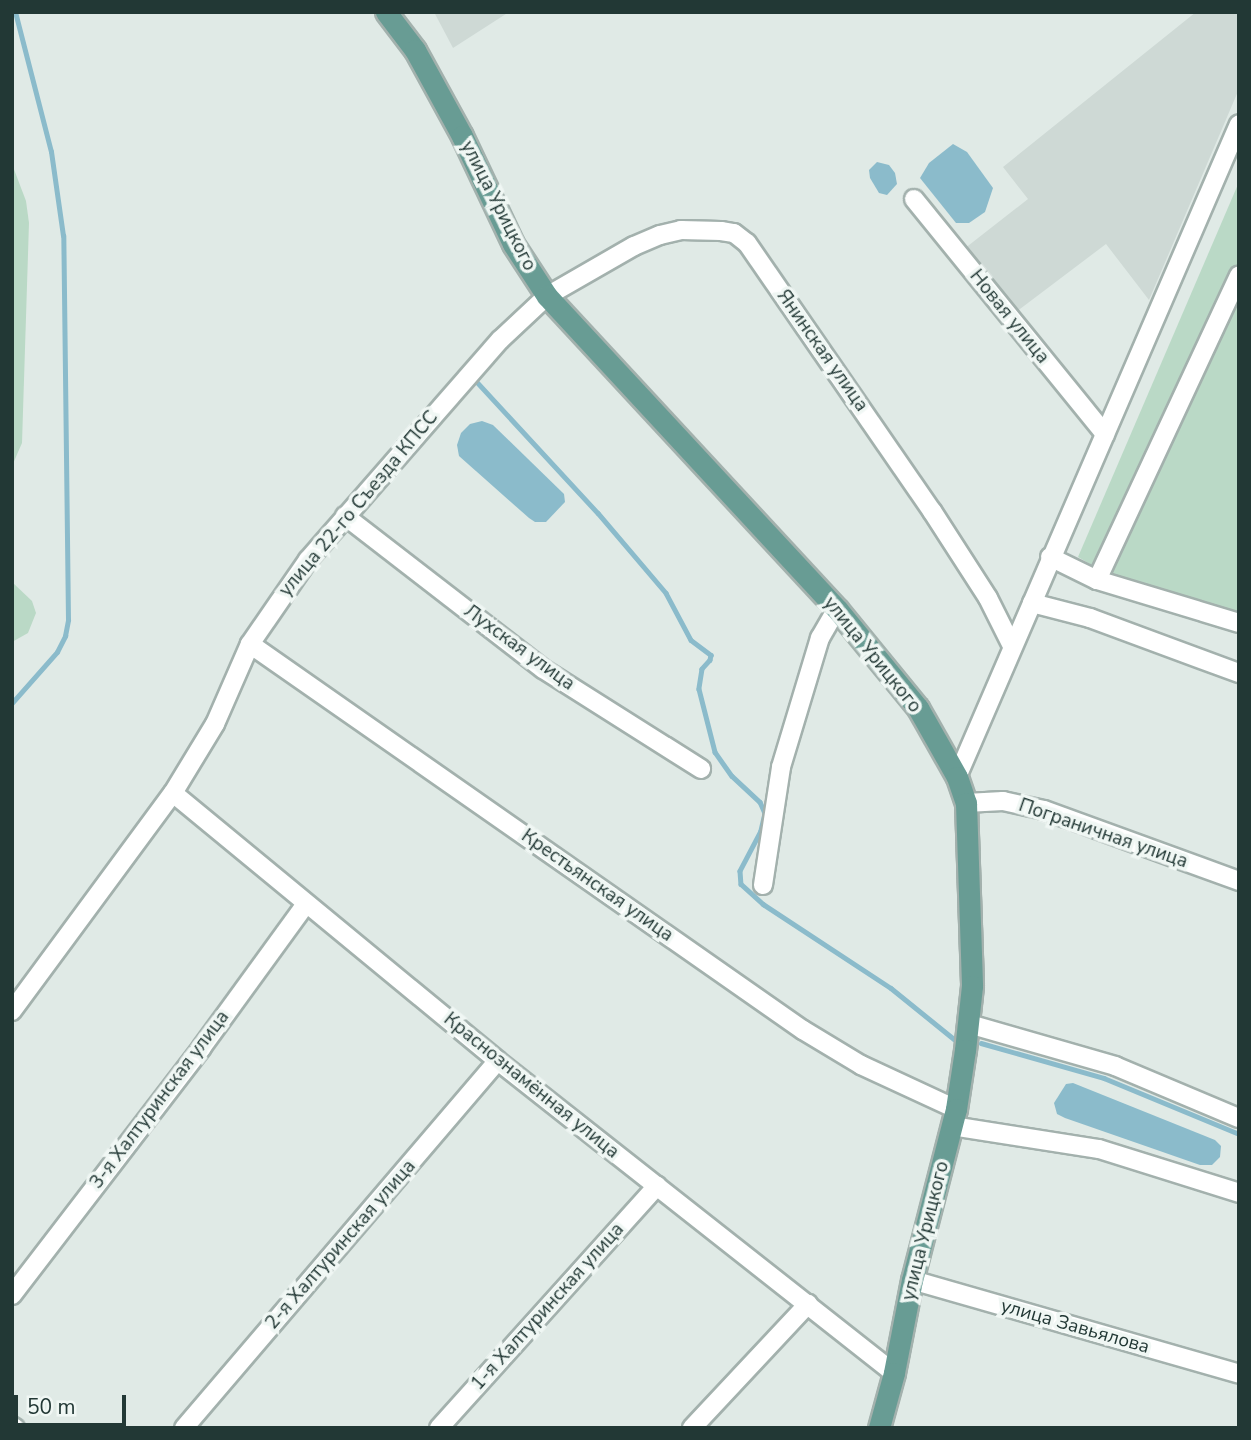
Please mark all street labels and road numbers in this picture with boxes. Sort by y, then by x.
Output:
street label: улица Урицкого [455,137,541,275]
street label: Новая улица [964,266,1054,368]
street label: Янинская улица [772,286,872,416]
street label: улица 22-го Съезда КПСС [275,407,443,601]
street label: улица Урицкого [818,592,926,718]
street label: Лухская улица [459,600,579,696]
street label: Пограничная улица [1016,794,1190,874]
street label: Крестьянская улица [517,825,677,947]
street label: 3-я Халтуринская улица [85,1006,235,1194]
street label: Краснознамённая улица [439,1008,623,1164]
street label: 2-я Халтуринская улица [261,1156,421,1334]
street label: улица Урицкого [898,1159,954,1303]
street label: 1-я Халтуринская улица [467,1219,629,1395]
street label: улица Завьялова [998,1295,1152,1359]

